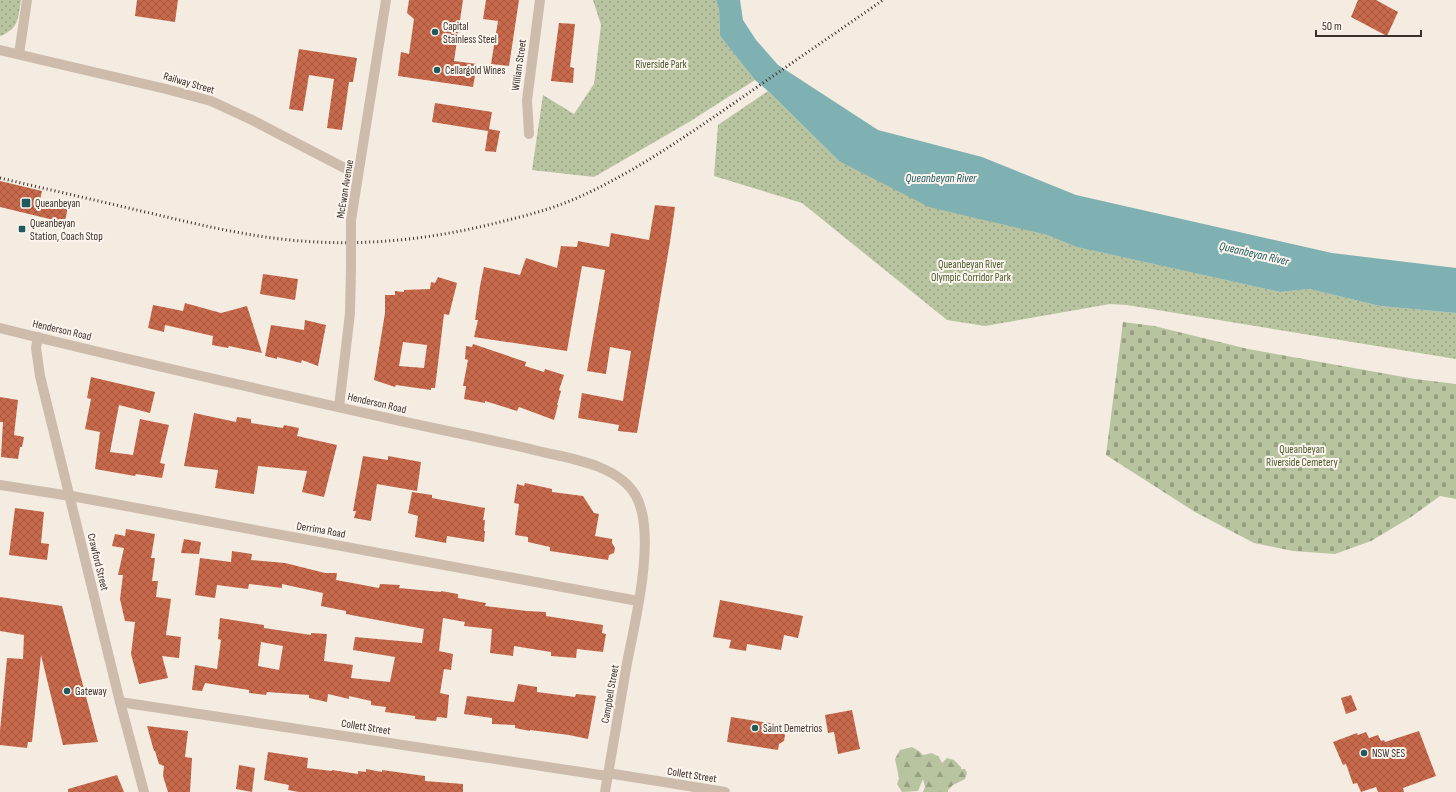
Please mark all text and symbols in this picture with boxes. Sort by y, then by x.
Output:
scale bar [1316,12,1421,38]
text: 50 m [1322,19,1342,34]
place label: Capital Stainless Steel [443,20,497,46]
marker: Capital Stainless Steel [430,27,440,37]
street label: William Street [509,38,529,92]
park label: Riverside Park [635,58,688,71]
place label: Cellargold Wines [445,64,505,77]
marker: Cellargold Wines [432,65,442,75]
street label: Railway Street [162,69,217,97]
street label: McEwan Avenue [334,159,356,219]
water label: Queanbeyan River [906,171,977,186]
marker: Queanbeyan [20,197,32,209]
place label: Queanbeyan [35,197,81,210]
place label: Queanbeyan Station, Coach Stop [30,217,103,243]
marker: Queanbeyan Station, Coach Stop [17,224,27,234]
water label: Queanbeyan River [1218,239,1291,269]
park label: Queanbeyan River Olympic Corridor Park [931,258,1012,284]
street label: Henderson Road [31,317,93,343]
street label: Henderson Road [346,390,408,416]
park label: Queanbeyan Riverside Cemetery [1266,443,1339,469]
street label: Derrima Road [295,519,347,541]
street label: Crawford Street [85,532,112,593]
street label: Campbell Street [598,663,622,724]
place label: Gateway [75,685,108,698]
marker: Gateway [62,686,72,696]
street label: Collett Street [340,717,392,737]
place label: Saint Demetrios [763,722,822,735]
marker: Saint Demetrios [750,723,760,733]
place label: NSW SES [1372,747,1405,760]
marker: NSW SES [1359,748,1369,758]
street label: Collett Street [666,765,718,785]

